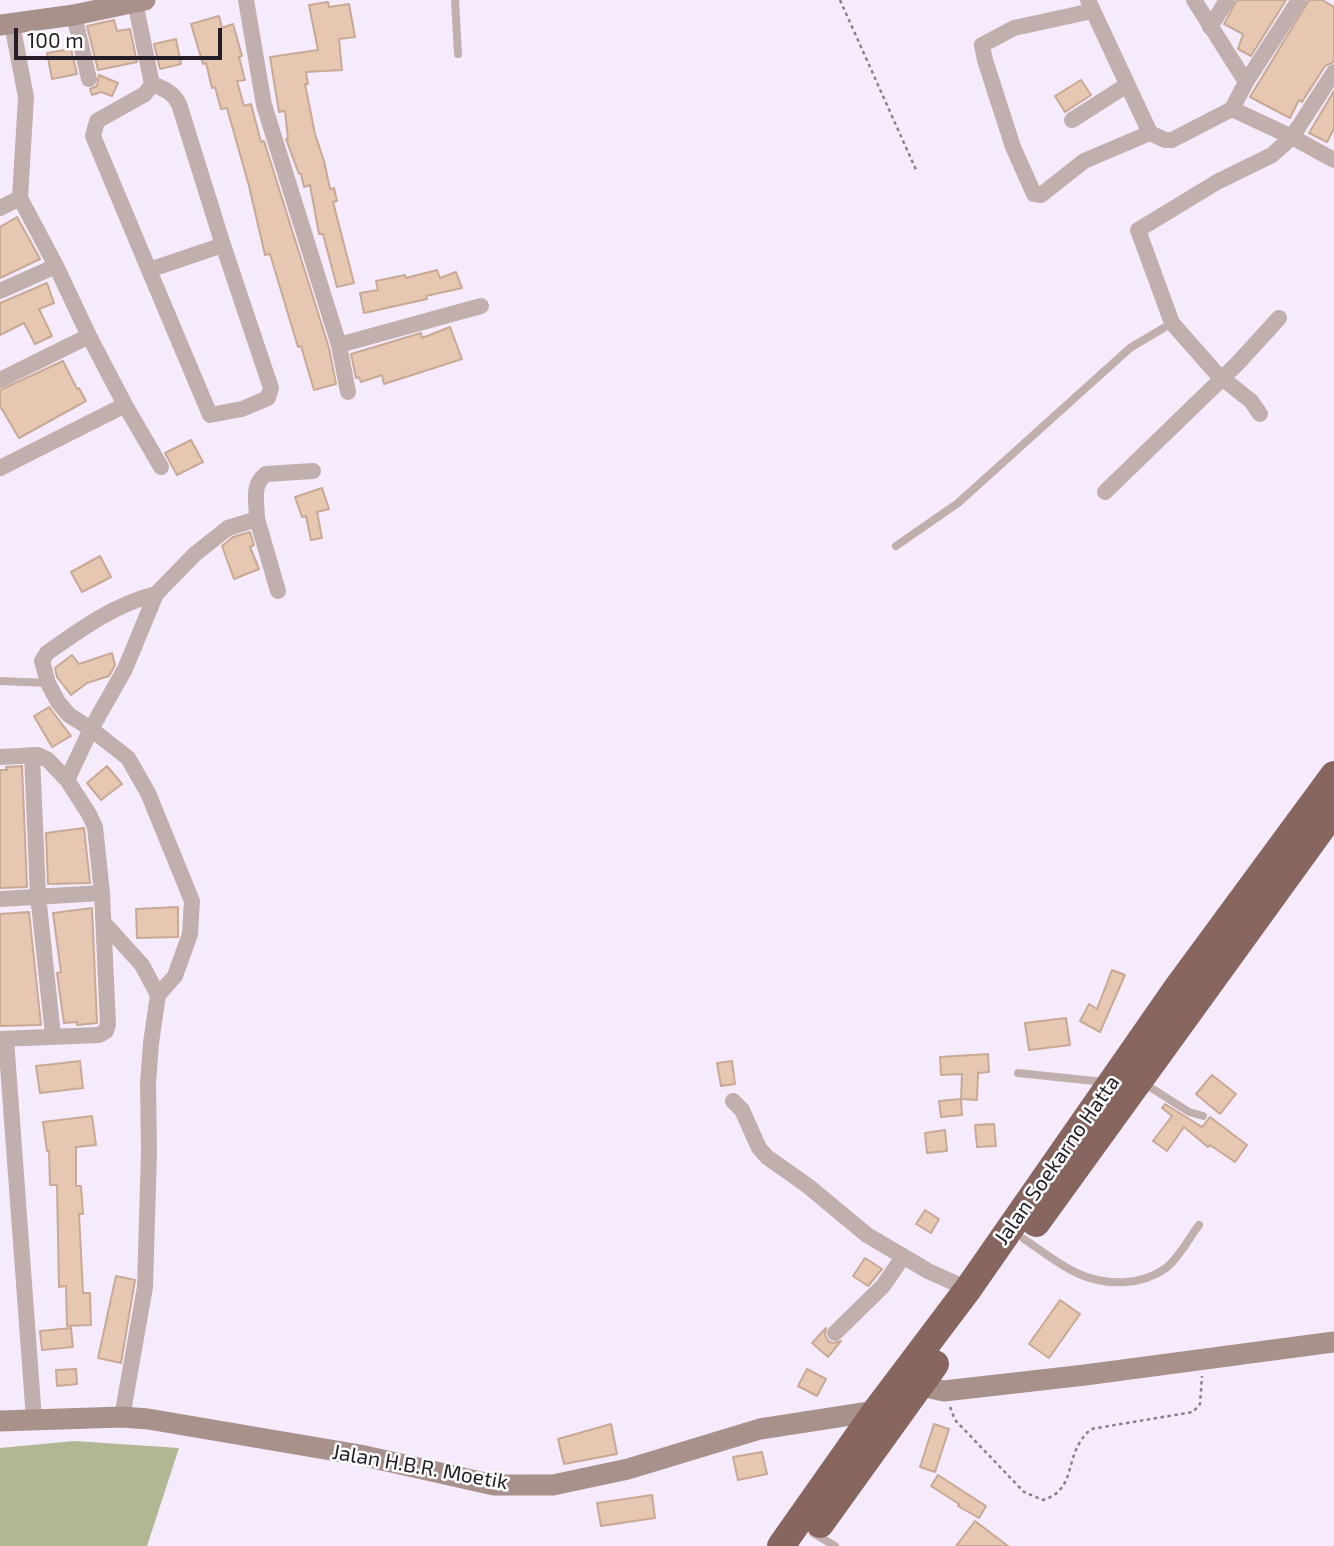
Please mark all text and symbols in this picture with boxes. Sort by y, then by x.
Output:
scale bar [18,14,226,58]
text: 100 m [27,27,84,52]
street label: Jalan Soekarno Hatta [989,1071,1125,1249]
street label: Jalan H.B.R. Moetik [330,1439,510,1495]

